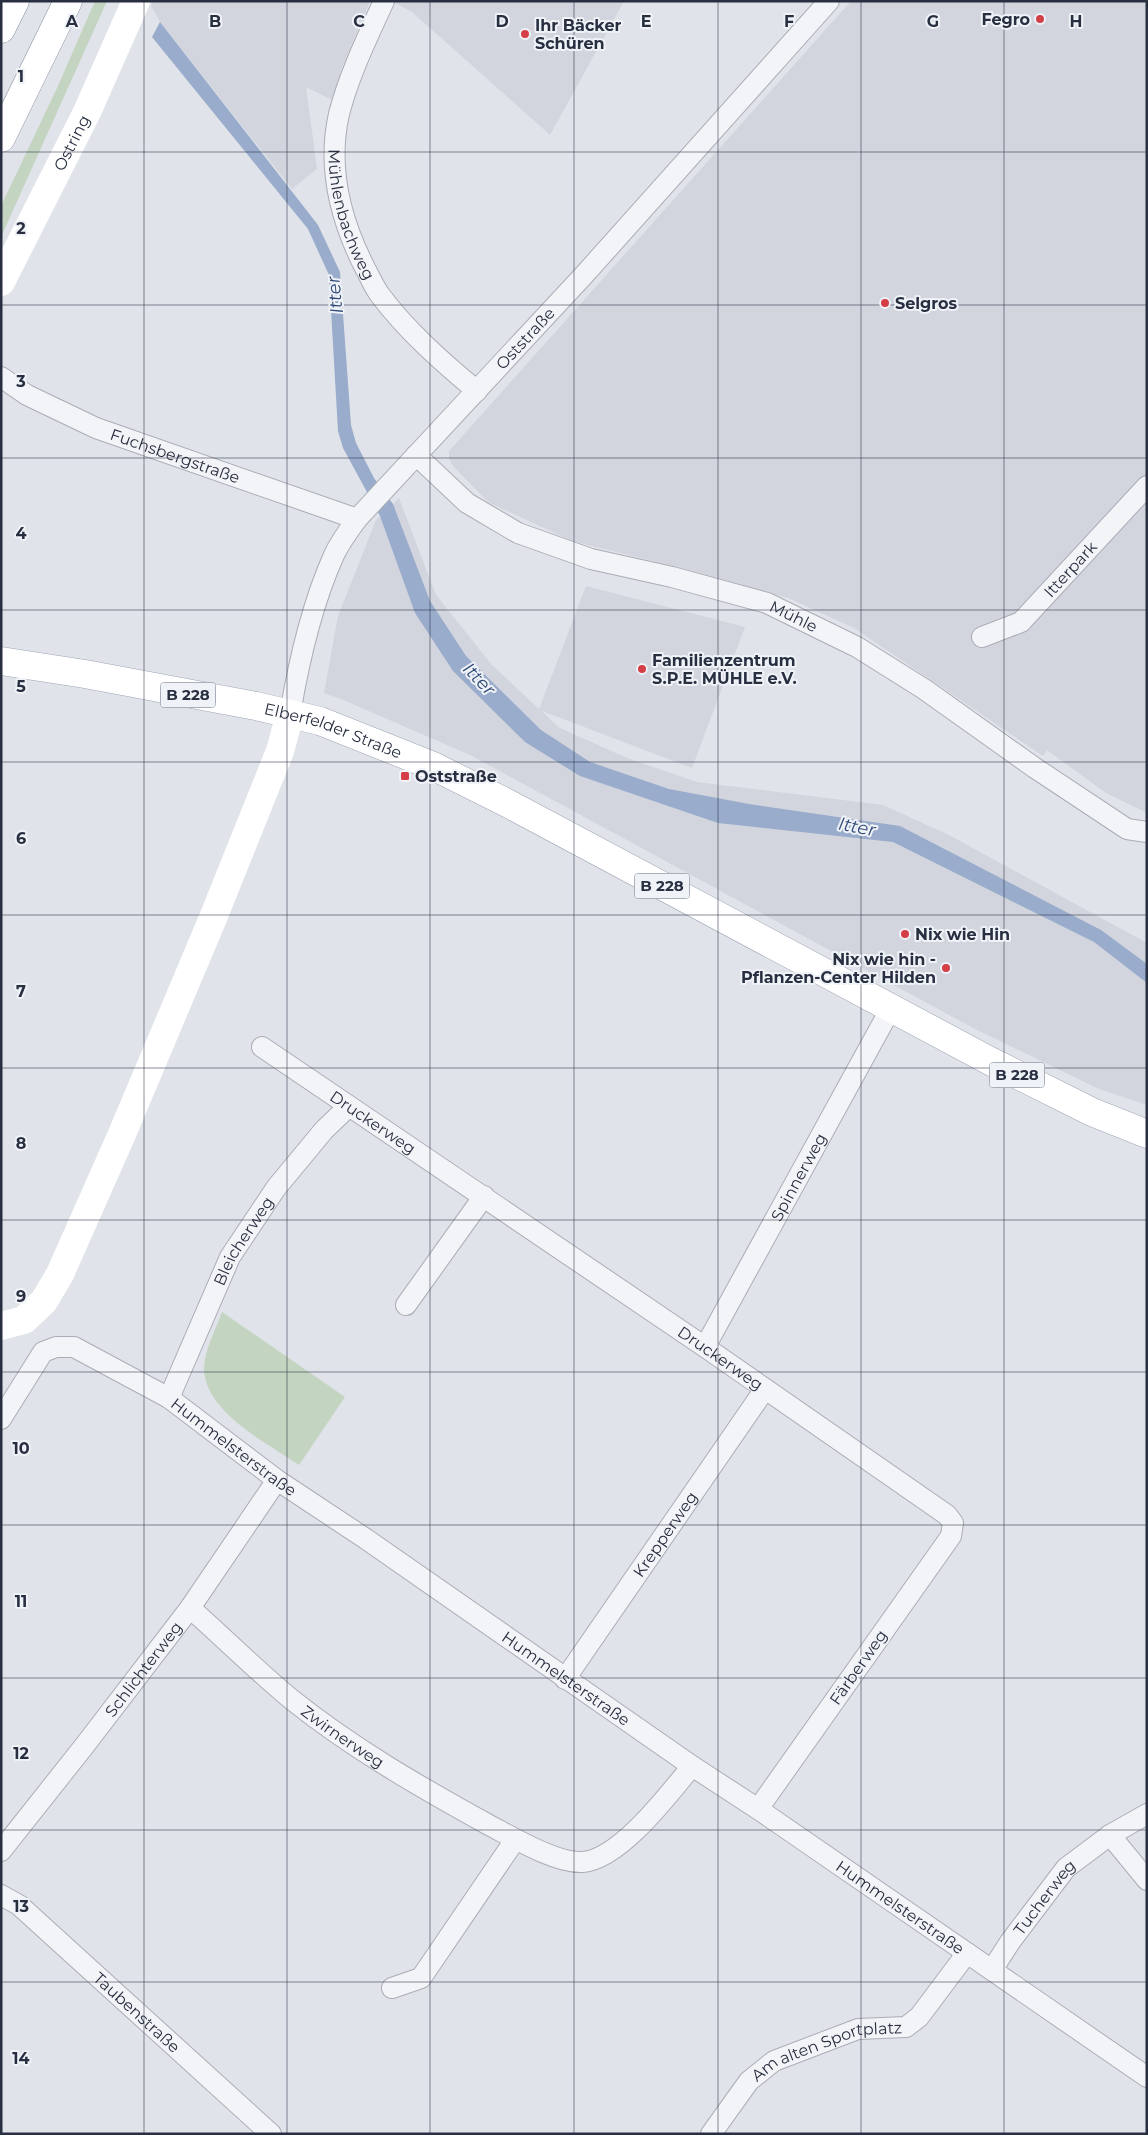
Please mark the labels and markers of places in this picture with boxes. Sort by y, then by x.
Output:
place label: Fegro [981,10,1030,29]
marker: Fegro [1034,13,1046,25]
place label: Ihr Bäcker Schüren [535,16,622,53]
marker: Ihr Bäcker Schüren [519,28,531,40]
place label: Selgros [895,294,958,313]
marker: Selgros [879,297,891,309]
place label: Familienzentrum S.P.E. MÜHLE e.V. [652,651,797,688]
marker: Familienzentrum S.P.E. MÜHLE e.V. [636,663,648,675]
place label: Oststraße [415,767,497,786]
marker: Oststraße [399,770,411,782]
place label: Nix wie Hin [915,925,1010,944]
marker: Nix wie Hin [899,928,911,940]
place label: Nix wie hin - Pflanzen-Center Hilden [741,950,936,987]
marker: Nix wie hin - Pflanzen-Center Hilden [940,962,952,974]

